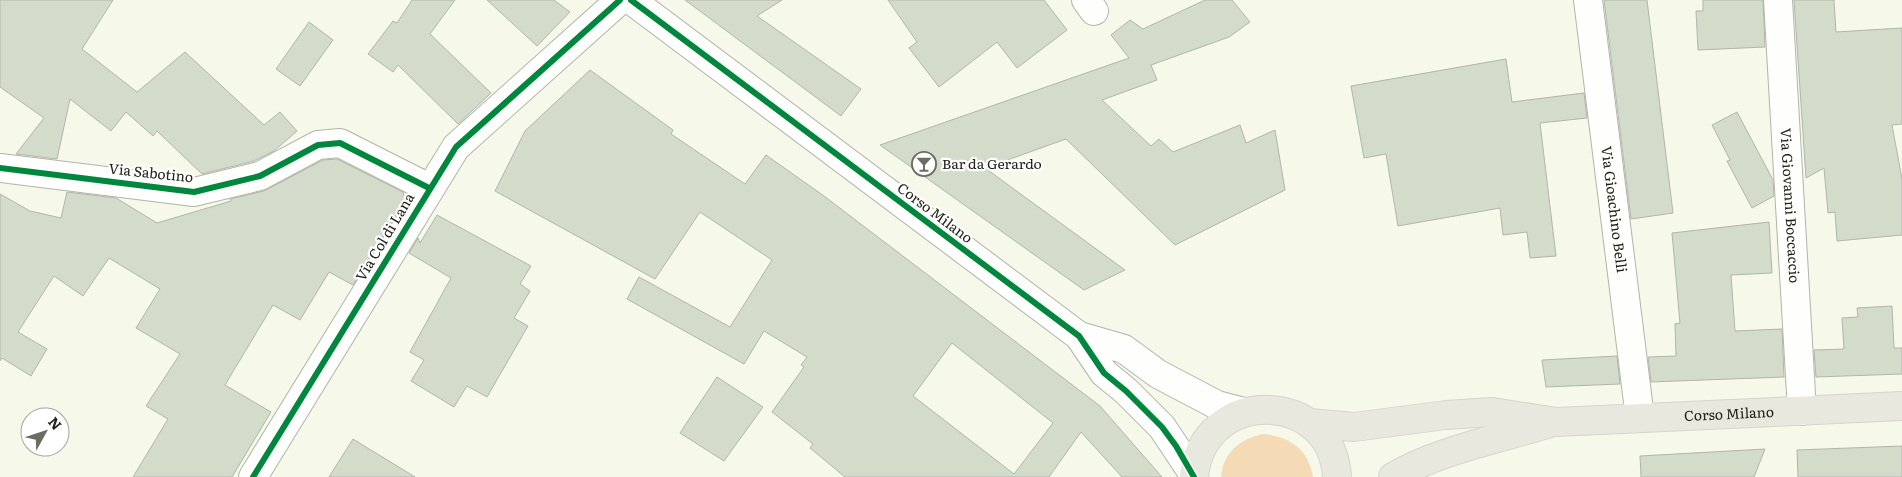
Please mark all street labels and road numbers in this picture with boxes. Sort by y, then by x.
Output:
street label: Via Giovanni Boccaccio [1776,127,1806,284]
street label: Via Gioachino Belli [1597,145,1633,274]
street label: Via Sabotino [108,158,194,186]
street label: Corso Milano [894,177,978,247]
street label: Via Col di Lana [350,188,419,284]
street label: Corso Milano [1684,401,1774,425]

